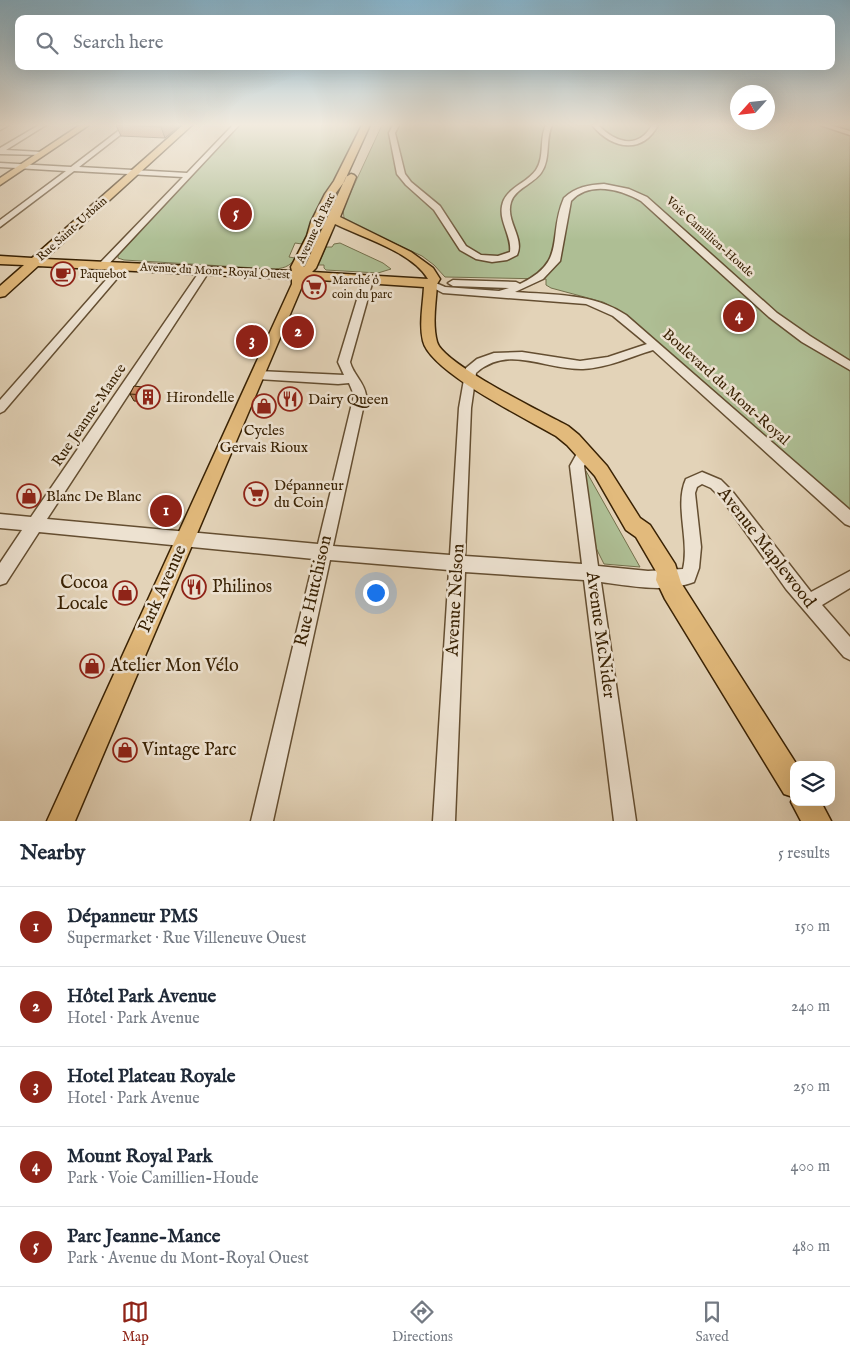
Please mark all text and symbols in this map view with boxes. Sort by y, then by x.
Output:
search box [15,15,835,70]
icon: search [33,29,61,57]
text: Search here [73,31,164,55]
north arrow [730,85,775,130]
street label: Avenue du Parc [293,190,339,267]
street label: Rue Saint-Urbain [34,193,111,265]
street label: Voie Camillien-Houde [662,193,757,281]
pin: 5 [220,195,252,233]
street label: Avenue du Mont-Royal Ouest [138,260,291,282]
cafe icon: Paquebot [50,261,76,287]
place label: Paquebot [80,267,127,283]
place label: Marché ô coin du parc [332,273,392,303]
supermarket icon: Marché ô coin du parc [301,274,327,300]
pin: 4 [723,297,755,335]
pin: 2 [282,313,314,351]
pin: 3 [236,322,268,360]
street label: Boulevard du Mont-Royal [658,325,794,450]
street label: Rue Jeanne-Mance [48,360,131,470]
building icon: Hirondelle [135,384,161,410]
restaurant icon: Dairy Queen [277,386,303,412]
place label: Hirondelle [166,388,234,407]
place label: Dairy Queen [308,390,389,409]
shop icon: Cycles Gervais Rioux [251,393,277,419]
place label: Cycles Gervais Rioux [220,421,309,457]
place label: Dépanneur du Coin [274,476,344,512]
supermarket icon: Dépanneur du Coin [243,481,269,507]
street label: Avenue Maplewood [711,482,821,613]
shop icon: Blanc De Blanc [16,483,42,509]
place label: Blanc De Blanc [46,487,141,506]
pin: 1 [150,492,182,530]
street label: Rue Hutchison [290,533,338,649]
street label: Park Avenue [134,542,192,636]
street label: Avenue Nelson [442,543,470,658]
street label: Avenue McNider [580,569,620,700]
place label: Cocoa Locale [57,572,108,616]
restaurant icon: Philinos [181,574,207,600]
place label: Philinos [212,576,272,599]
shop icon: Cocoa Locale [112,580,138,606]
your location [363,580,389,606]
shop icon: Atelier Mon Vélo [79,653,105,679]
place label: Atelier Mon Vélo [109,655,239,678]
shop icon: Vintage Parc [112,737,138,763]
place label: Vintage Parc [141,739,237,762]
map controls [790,761,835,806]
button: layers [790,761,835,806]
text: Nearby [20,840,85,867]
text: 5 results [778,844,830,864]
text: Dépanneur PMS [67,905,198,929]
text: 1 [33,917,39,937]
text: 150 m [795,917,830,937]
text: Supermarket · Rue Villeneuve Ouest [67,929,306,949]
text: Hôtel Park Avenue [67,985,216,1009]
text: 2 [32,997,40,1017]
text: 240 m [791,997,830,1017]
text: Hotel · Park Avenue [67,1009,200,1029]
text: Hotel Plateau Royale [67,1065,235,1089]
text: 3 [33,1077,39,1097]
text: 250 m [793,1077,830,1097]
text: Hotel · Park Avenue [67,1089,200,1109]
text: Mount Royal Park [67,1145,213,1169]
text: 4 [32,1157,40,1177]
text: 400 m [791,1157,830,1177]
text: Park · Voie Camillien-Houde [67,1169,259,1189]
text: Parc Jeanne-Mance [67,1225,220,1249]
text: 5 [33,1237,39,1257]
text: 480 m [792,1237,830,1257]
text: Park · Avenue du Mont-Royal Ouest [67,1249,309,1269]
tab: Map [121,1298,149,1346]
tab: Directions [392,1298,453,1346]
tab: Saved [696,1298,729,1346]

